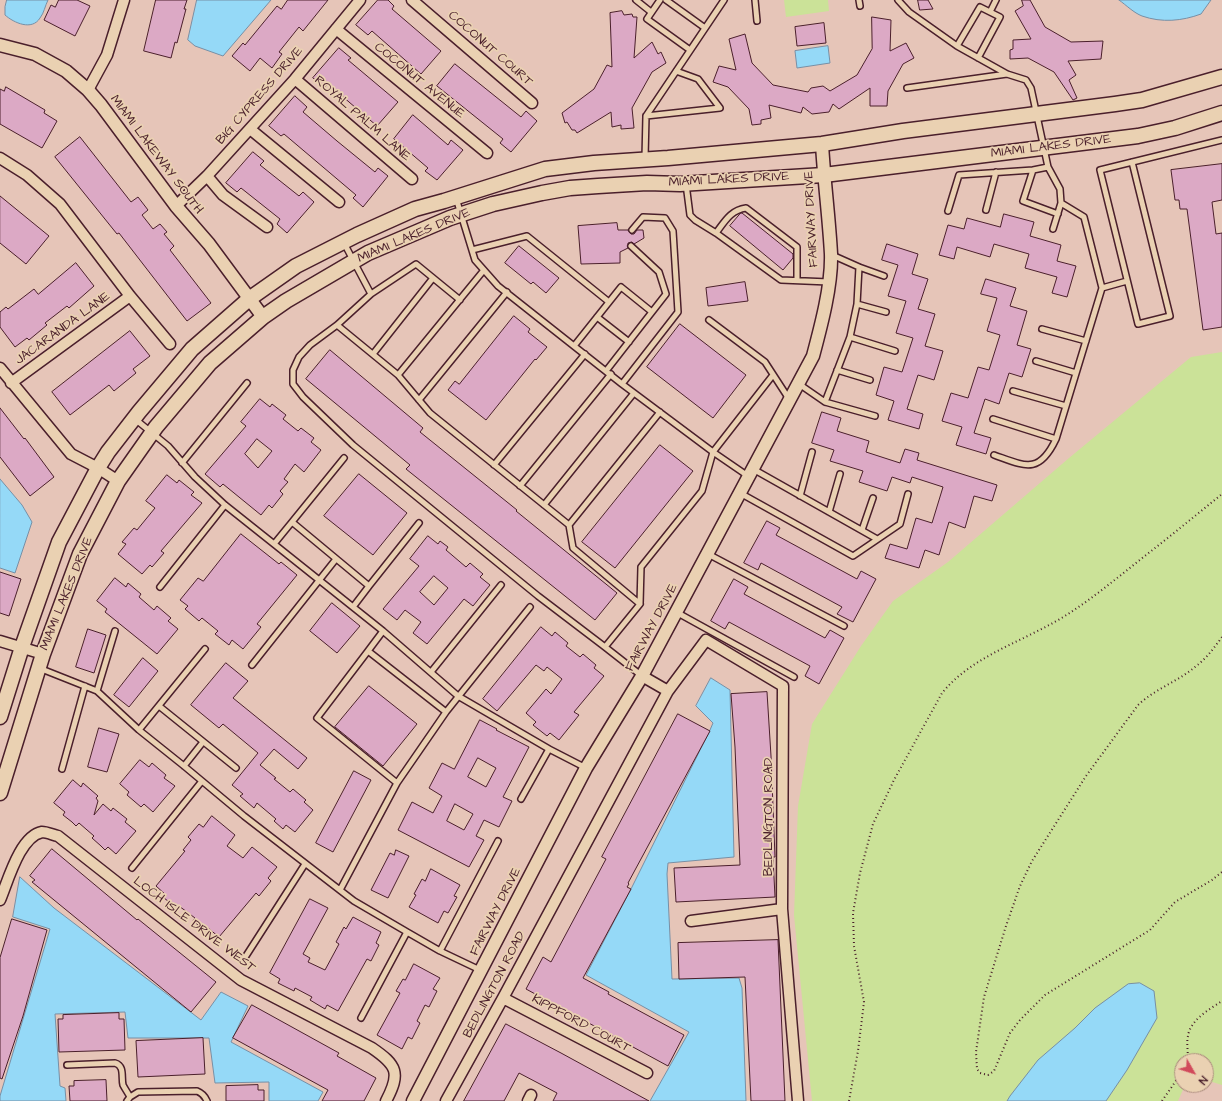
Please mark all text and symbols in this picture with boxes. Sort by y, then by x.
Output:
street label: COCONUT COURT [444,8,536,90]
street label: COCONUT AVENUE [371,40,467,122]
street label: BIG CYPRESS DRIVE [213,44,307,148]
street label: ROYAL PALM LANE [311,73,413,165]
street label: MIAMI LAKEWAY SOUTH [106,92,206,218]
street label: MIAMI LAKES DRIVE [990,132,1112,162]
street label: MIAMI LAKES DRIVE [668,169,790,191]
street label: FAIRWAY DRIVE [802,170,822,268]
street label: MIAMI LAKES DRIVE [355,205,473,267]
street label: JACARANDA LANE [12,289,114,369]
street label: MIAMI LAKES DRIVE [37,535,97,653]
street label: FAIRWAY DRIVE [622,582,682,674]
street label: BEDLINGTON ROAD [761,758,777,876]
street label: FAIRWAY DRIVE [467,865,525,959]
street label: LOCH ISLE DRIVE WEST [130,874,258,976]
street label: BEDLINGTON ROAD [460,929,530,1041]
street label: KIPPFORD COURT [529,991,633,1057]
north arrow [1174,1053,1214,1093]
text: N [1195,1073,1211,1088]

